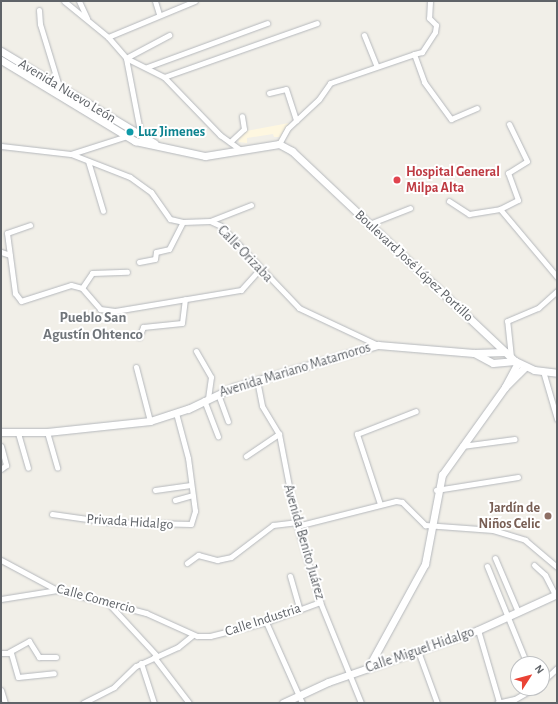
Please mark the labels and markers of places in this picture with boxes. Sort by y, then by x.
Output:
place label: Luz Jimenes [138,124,205,140]
marker: Luz Jimenes [125,127,135,137]
place label: Hospital General Milpa Alta [406,164,500,196]
marker: Hospital General Milpa Alta [391,174,403,186]
place label: Jardín de Niños Celic [479,500,540,532]
marker: Jardín de Niños Celic [543,511,553,521]

